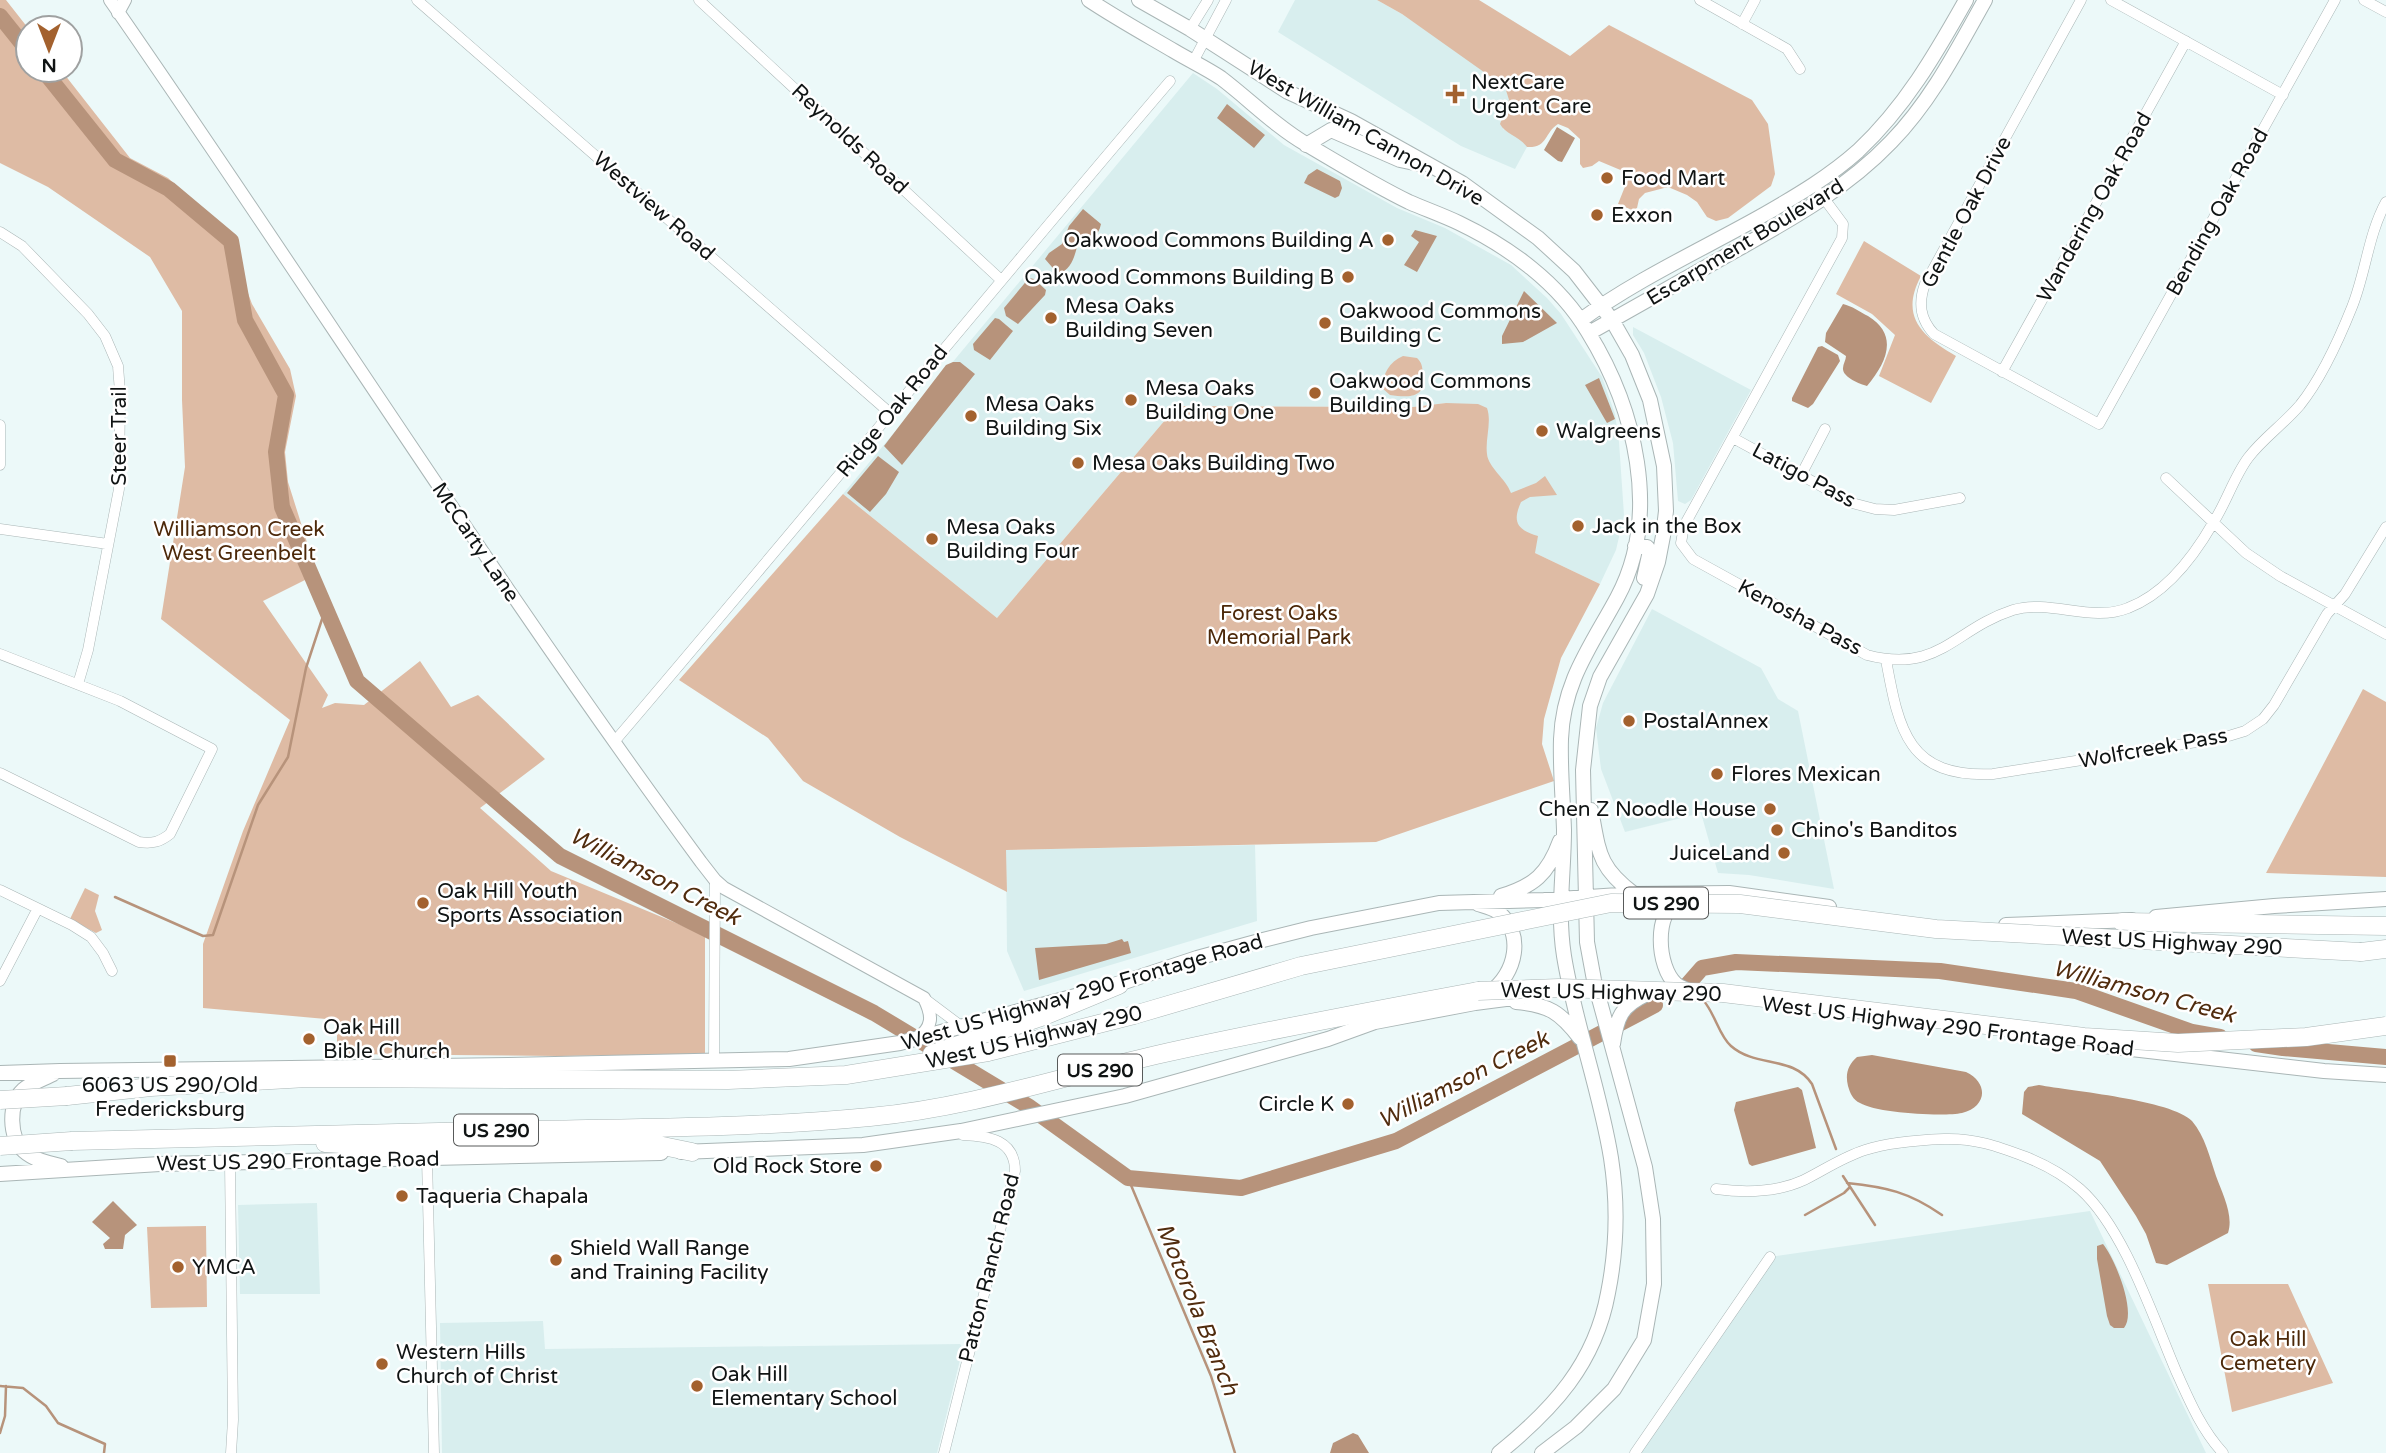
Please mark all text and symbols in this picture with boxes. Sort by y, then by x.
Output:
north arrow [14,14,84,84]
text: N [41,54,57,76]
street label: West William Cannon Drive [1243,55,1489,212]
place label: NextCare Urgent Care [1471,70,1592,119]
street label: Reynolds Road [786,79,913,200]
marker: NextCare Urgent Care [1445,84,1465,104]
street label: Wandering Oak Road [2032,108,2157,307]
street label: Bending Oak Road [2161,124,2274,300]
street label: Gentle Oak Drive [1916,132,2017,292]
street label: Westview Road [588,147,720,266]
place label: Food Mart [1621,166,1725,191]
marker: Food Mart [1599,170,1615,186]
street label: Escarpment Boulevard [1642,174,1848,311]
place label: Exxon [1611,203,1673,228]
marker: Exxon [1589,207,1605,223]
place label: Oakwood Commons Building A [1063,228,1374,253]
marker: Oakwood Commons Building A [1380,232,1396,248]
place label: Oakwood Commons Building B [1024,265,1334,290]
marker: Oakwood Commons Building B [1340,269,1356,285]
place label: Mesa Oaks Building Seven [1065,294,1213,343]
place label: Oakwood Commons Building C [1339,299,1541,348]
marker: Mesa Oaks Building Seven [1043,310,1059,326]
marker: Oakwood Commons Building C [1317,315,1333,331]
street label: Ridge Oak Road [832,340,953,482]
place label: Oakwood Commons Building D [1329,369,1531,418]
place label: Mesa Oaks Building One [1145,376,1274,425]
marker: Oakwood Commons Building D [1307,385,1323,401]
street label: Steer Trail [107,386,132,486]
place label: Mesa Oaks Building Six [985,392,1102,441]
marker: Mesa Oaks Building One [1123,392,1139,408]
marker: Mesa Oaks Building Six [963,408,979,424]
place label: Walgreens [1556,419,1661,444]
marker: Walgreens [1534,423,1550,439]
street label: Latigo Pass [1748,438,1860,513]
place label: Mesa Oaks Building Two [1092,451,1335,476]
marker: Mesa Oaks Building Two [1070,455,1086,471]
street label: McCarty Lane [426,478,525,607]
place label: Jack in the Box [1592,514,1742,539]
place label: Mesa Oaks Building Four [946,515,1079,564]
park label: Williamson Creek West Greenbelt [153,517,325,566]
marker: Jack in the Box [1570,518,1586,534]
marker: Mesa Oaks Building Four [924,531,940,547]
street label: Kenosha Pass [1733,574,1866,661]
park label: Forest Oaks Memorial Park [1207,601,1351,650]
place label: PostalAnnex [1643,709,1769,734]
marker: PostalAnnex [1621,713,1637,729]
street label: Wolfcreek Pass [2077,723,2230,774]
place label: Flores Mexican [1731,762,1881,787]
marker: Flores Mexican [1709,766,1725,782]
place label: Chen Z Noodle House [1539,797,1756,822]
marker: Chen Z Noodle House [1762,801,1778,817]
place label: Chino's Banditos [1791,818,1957,843]
water label: Williamson Creek [565,822,746,933]
marker: Chino's Banditos [1769,822,1785,838]
place label: JuiceLand [1669,841,1770,866]
marker: JuiceLand [1776,845,1792,861]
place label: Oak Hill Youth Sports Association [437,879,623,928]
road number: US 290 [1624,888,1708,918]
marker: Oak Hill Youth Sports Association [415,895,431,911]
street label: West US Highway 290 [2061,924,2283,961]
street label: West US Highway 290 Frontage Road [898,928,1266,1056]
water label: Williamson Creek [2049,954,2239,1030]
street label: West US Highway 290 [1500,978,1722,1007]
street label: West US Highway 290 Frontage Road [1760,991,2136,1062]
street label: West US Highway 290 [923,1000,1145,1074]
place label: Oak Hill Bible Church [323,1015,450,1064]
water label: Williamson Creek [1373,1024,1555,1135]
marker: Oak Hill Bible Church [301,1031,317,1047]
marker: 6063 US 290/Old Fredericksburg [162,1053,178,1069]
road number: US 290 [1058,1054,1142,1086]
place label: 6063 US 290/Old Fredericksburg [82,1073,258,1122]
place label: Circle K [1259,1092,1334,1117]
marker: Circle K [1340,1096,1356,1112]
road number: US 290 [454,1114,538,1146]
street label: West US 290 Frontage Road [156,1147,440,1176]
place label: Old Rock Store [713,1154,862,1179]
marker: Old Rock Store [868,1158,884,1174]
street label: Patton Ranch Road [954,1171,1025,1365]
place label: Taqueria Chapala [416,1184,589,1209]
marker: Taqueria Chapala [394,1188,410,1204]
water label: Motorola Branch [1150,1219,1245,1400]
place label: Shield Wall Range and Training Facility [570,1236,768,1285]
marker: Shield Wall Range and Training Facility [548,1252,564,1268]
place label: YMCA [192,1255,256,1280]
marker: YMCA [170,1259,186,1275]
park label: Oak Hill Cemetery [2220,1327,2316,1376]
place label: Western Hills Church of Christ [396,1340,558,1389]
marker: Western Hills Church of Christ [374,1356,390,1372]
place label: Oak Hill Elementary School [711,1362,898,1411]
marker: Oak Hill Elementary School [689,1378,705,1394]

